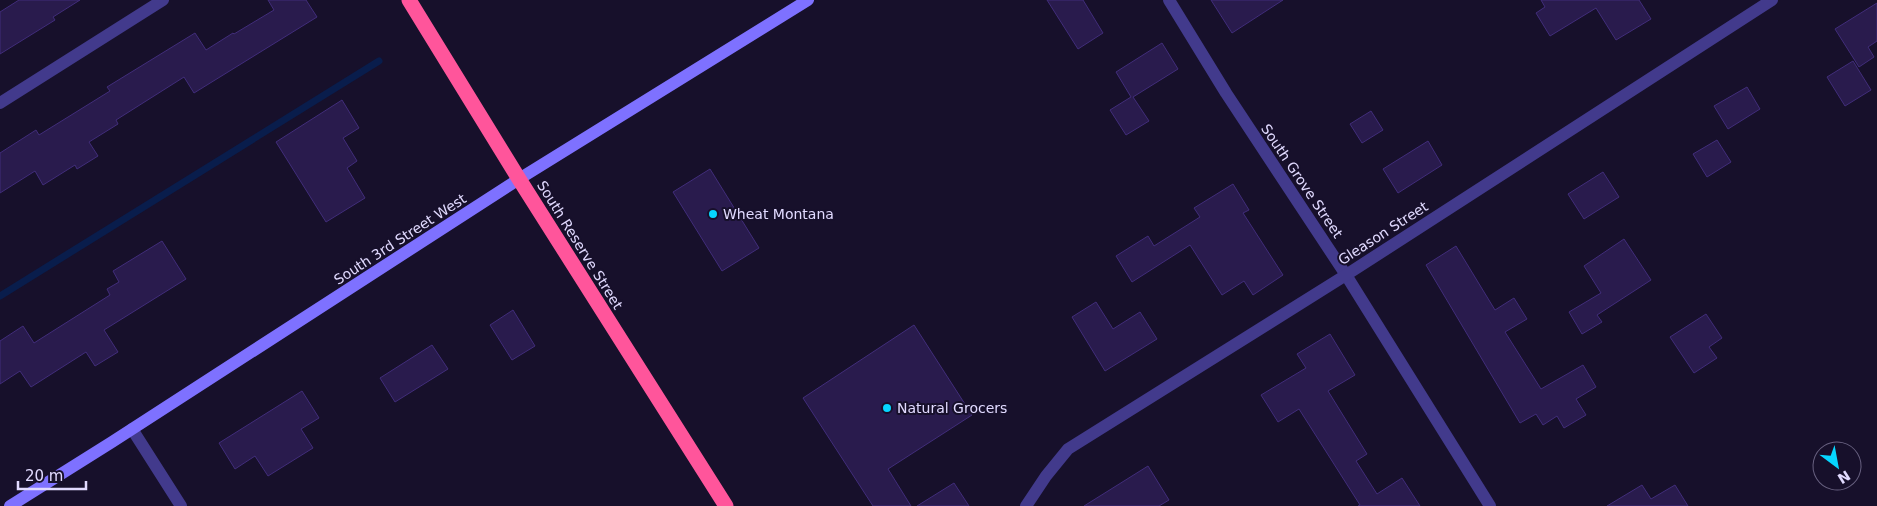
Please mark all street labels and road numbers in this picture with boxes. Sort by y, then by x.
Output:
street label: South Grove Street [1258,121,1346,241]
street label: South Reserve Street [534,178,626,313]
street label: South 3rd Street West [331,190,469,288]
street label: Gleason Street [1335,198,1431,268]

